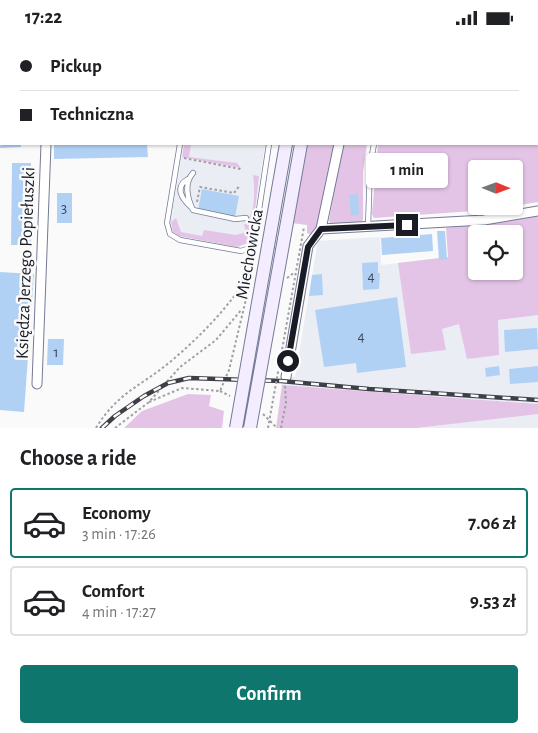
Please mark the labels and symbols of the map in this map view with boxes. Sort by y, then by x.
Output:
callout: 1 min [366,153,448,187]
north arrow [468,160,522,215]
street label: Księdza Jerzego Popiełuszki [14,167,38,359]
house number: 3 [61,201,67,216]
street label: Miechowicka [233,208,267,301]
route end [396,214,418,236]
house number: 4 [367,269,375,284]
house number: 4 [357,329,365,344]
house number: 1 [53,345,59,360]
route start [277,350,299,372]

